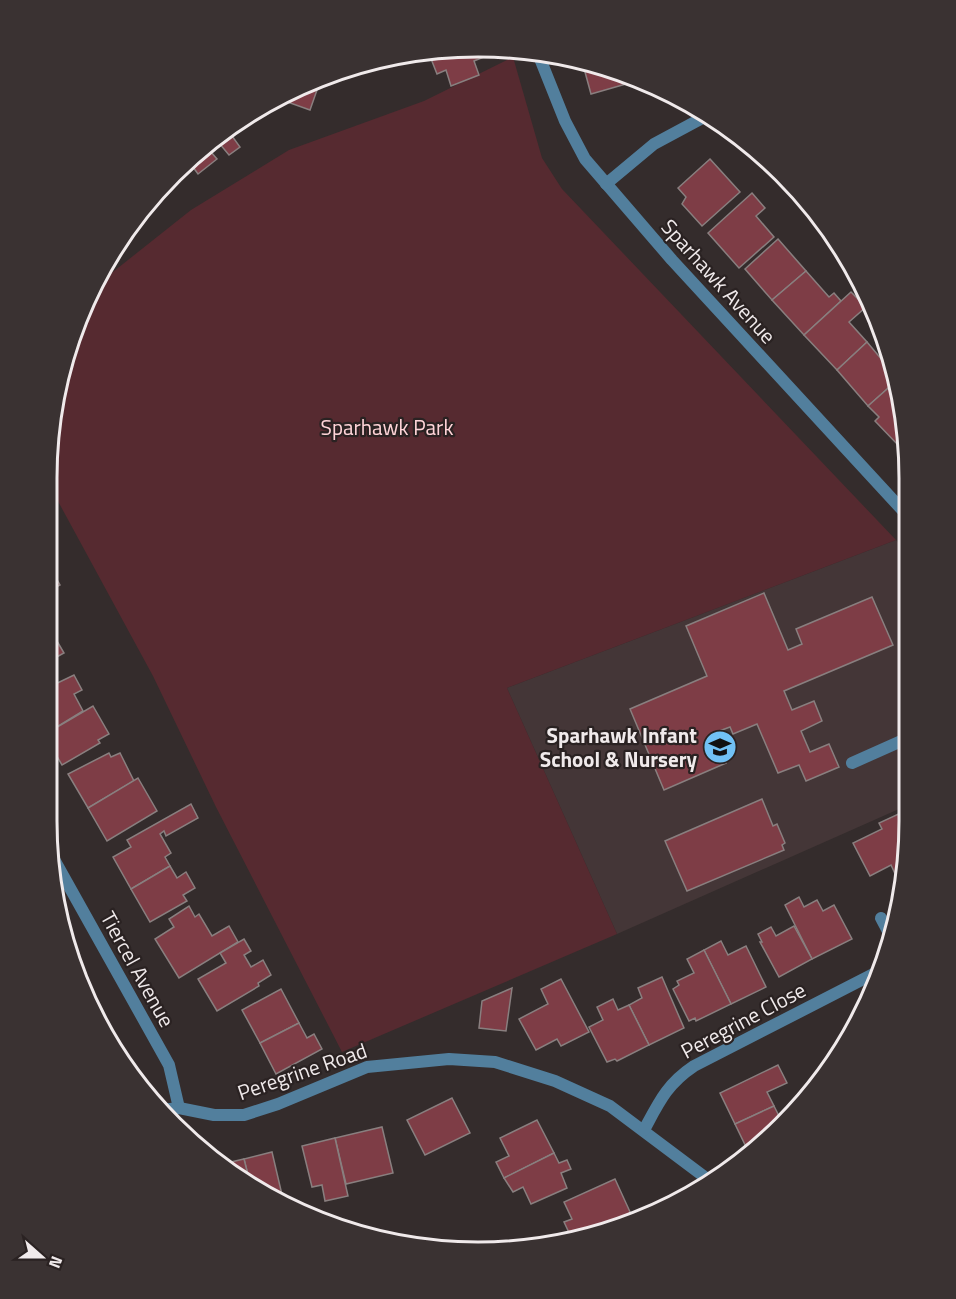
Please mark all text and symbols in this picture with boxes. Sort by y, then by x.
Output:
street label: Sparhawk Avenue [654,211,784,351]
park label: Sparhawk Park [321,411,453,443]
place label: Sparhawk Infant School & Nursery [540,719,697,775]
school or university icon: Sparhawk Infant School & Nursery [702,729,738,765]
street label: Tiercel Avenue [93,905,183,1033]
street label: Peregrine Close [675,974,811,1066]
street label: Peregrine Road [233,1034,371,1108]
north arrow [12,1227,72,1287]
text: N [43,1253,69,1272]

